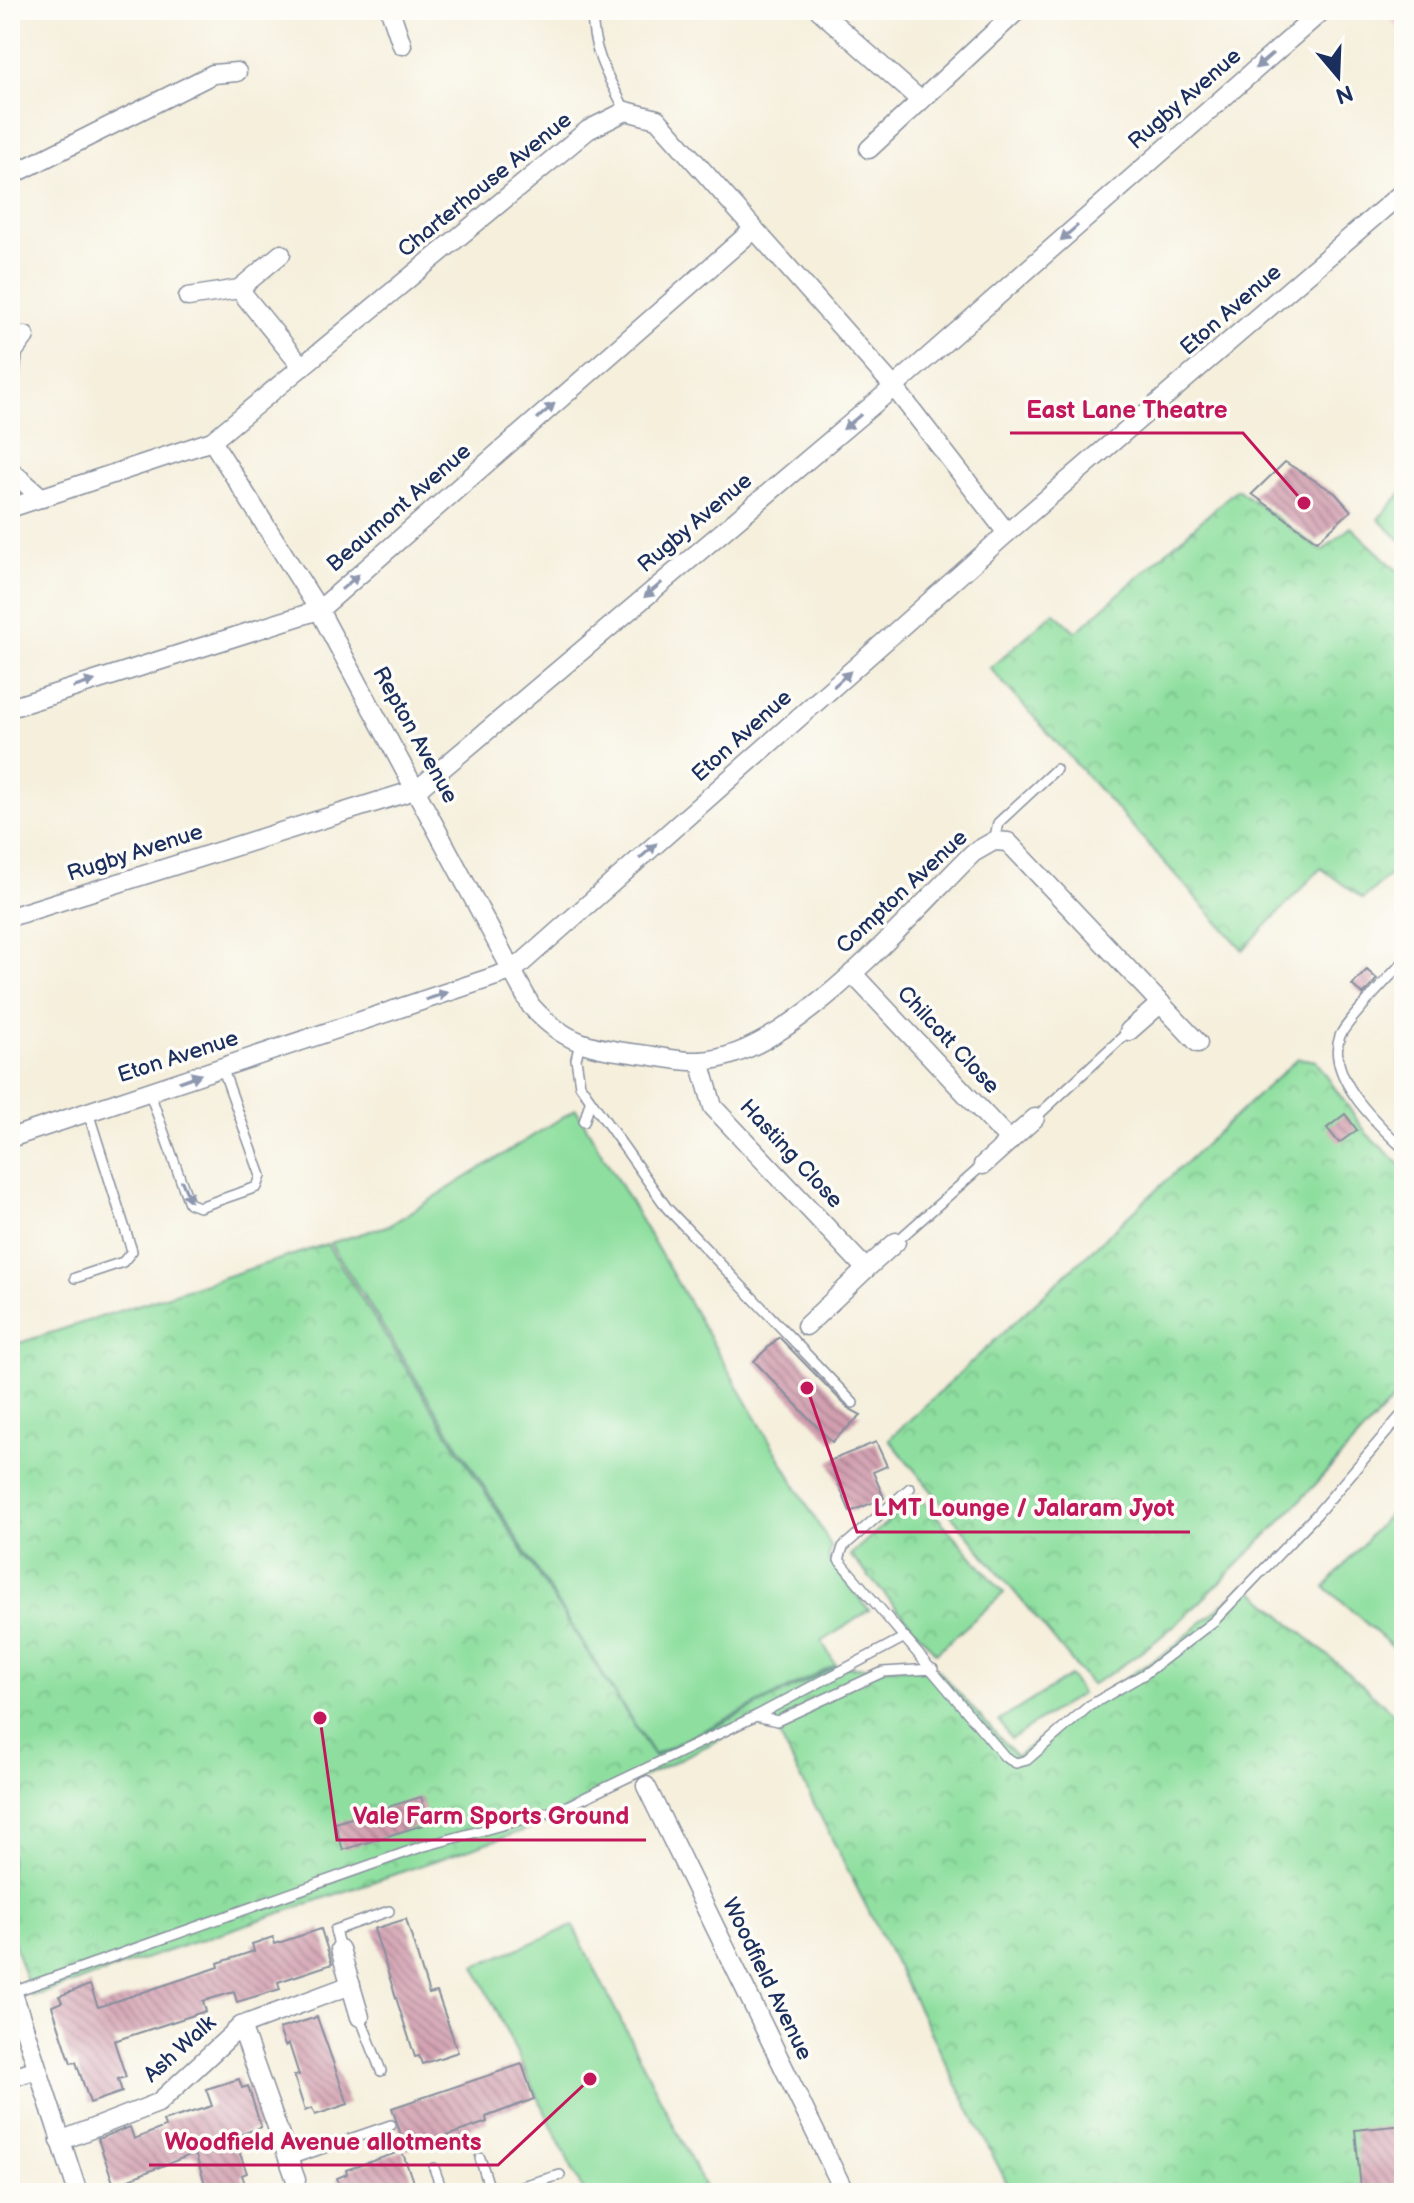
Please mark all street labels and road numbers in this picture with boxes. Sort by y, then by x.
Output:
street label: Rugby Avenue [1123,43,1247,155]
street label: Charterhouse Avenue [393,107,577,263]
street label: Eton Avenue [1175,259,1287,361]
street label: Beaumont Avenue [321,438,477,578]
street label: Rugby Avenue [632,467,758,579]
street label: Repton Avenue [366,662,464,808]
street label: Eton Avenue [686,684,798,788]
street label: Rugby Avenue [64,818,206,888]
street label: Compton Avenue [831,824,973,960]
street label: Chilcott Close [891,980,1005,1100]
street label: Eton Avenue [114,1025,242,1089]
street label: Hasting Close [734,1094,848,1214]
street label: Woodfield Avenue [716,1893,818,2065]
street label: Ash Walk [138,2009,222,2088]

